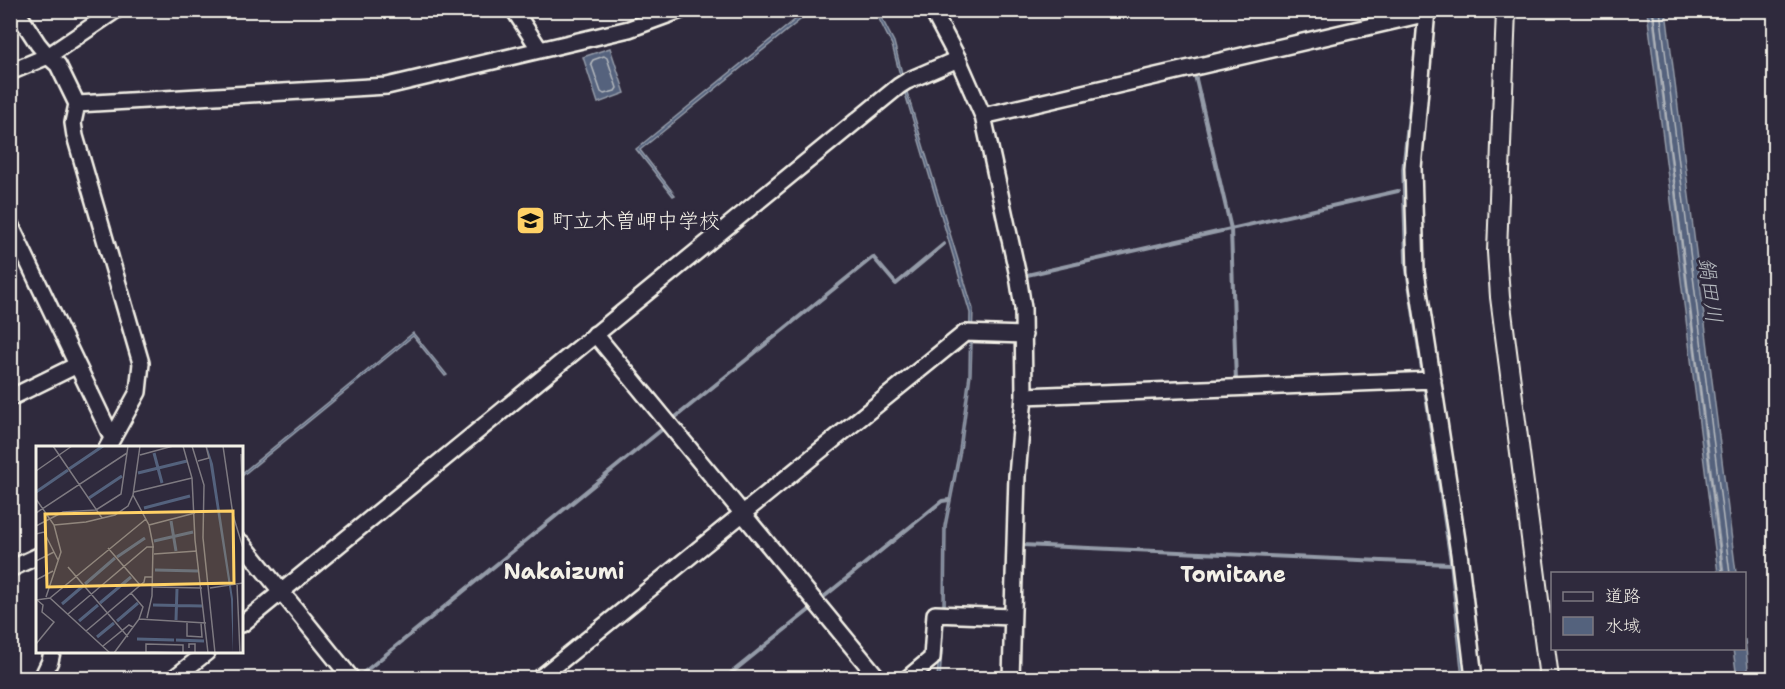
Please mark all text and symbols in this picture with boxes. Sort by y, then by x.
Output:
school or university icon: 町立木曽岬中学校 [515,205,547,237]
place label: 町立木曽岬中学校 [552,207,720,235]
water label: 鍋田川 [1692,256,1729,325]
inset map [36,446,243,653]
district label: Nakaizumi [503,557,625,586]
district label: Tomitane [1180,560,1286,589]
legend [1551,572,1746,650]
text: 道路 [1605,584,1641,608]
text: 水域 [1605,614,1641,638]

